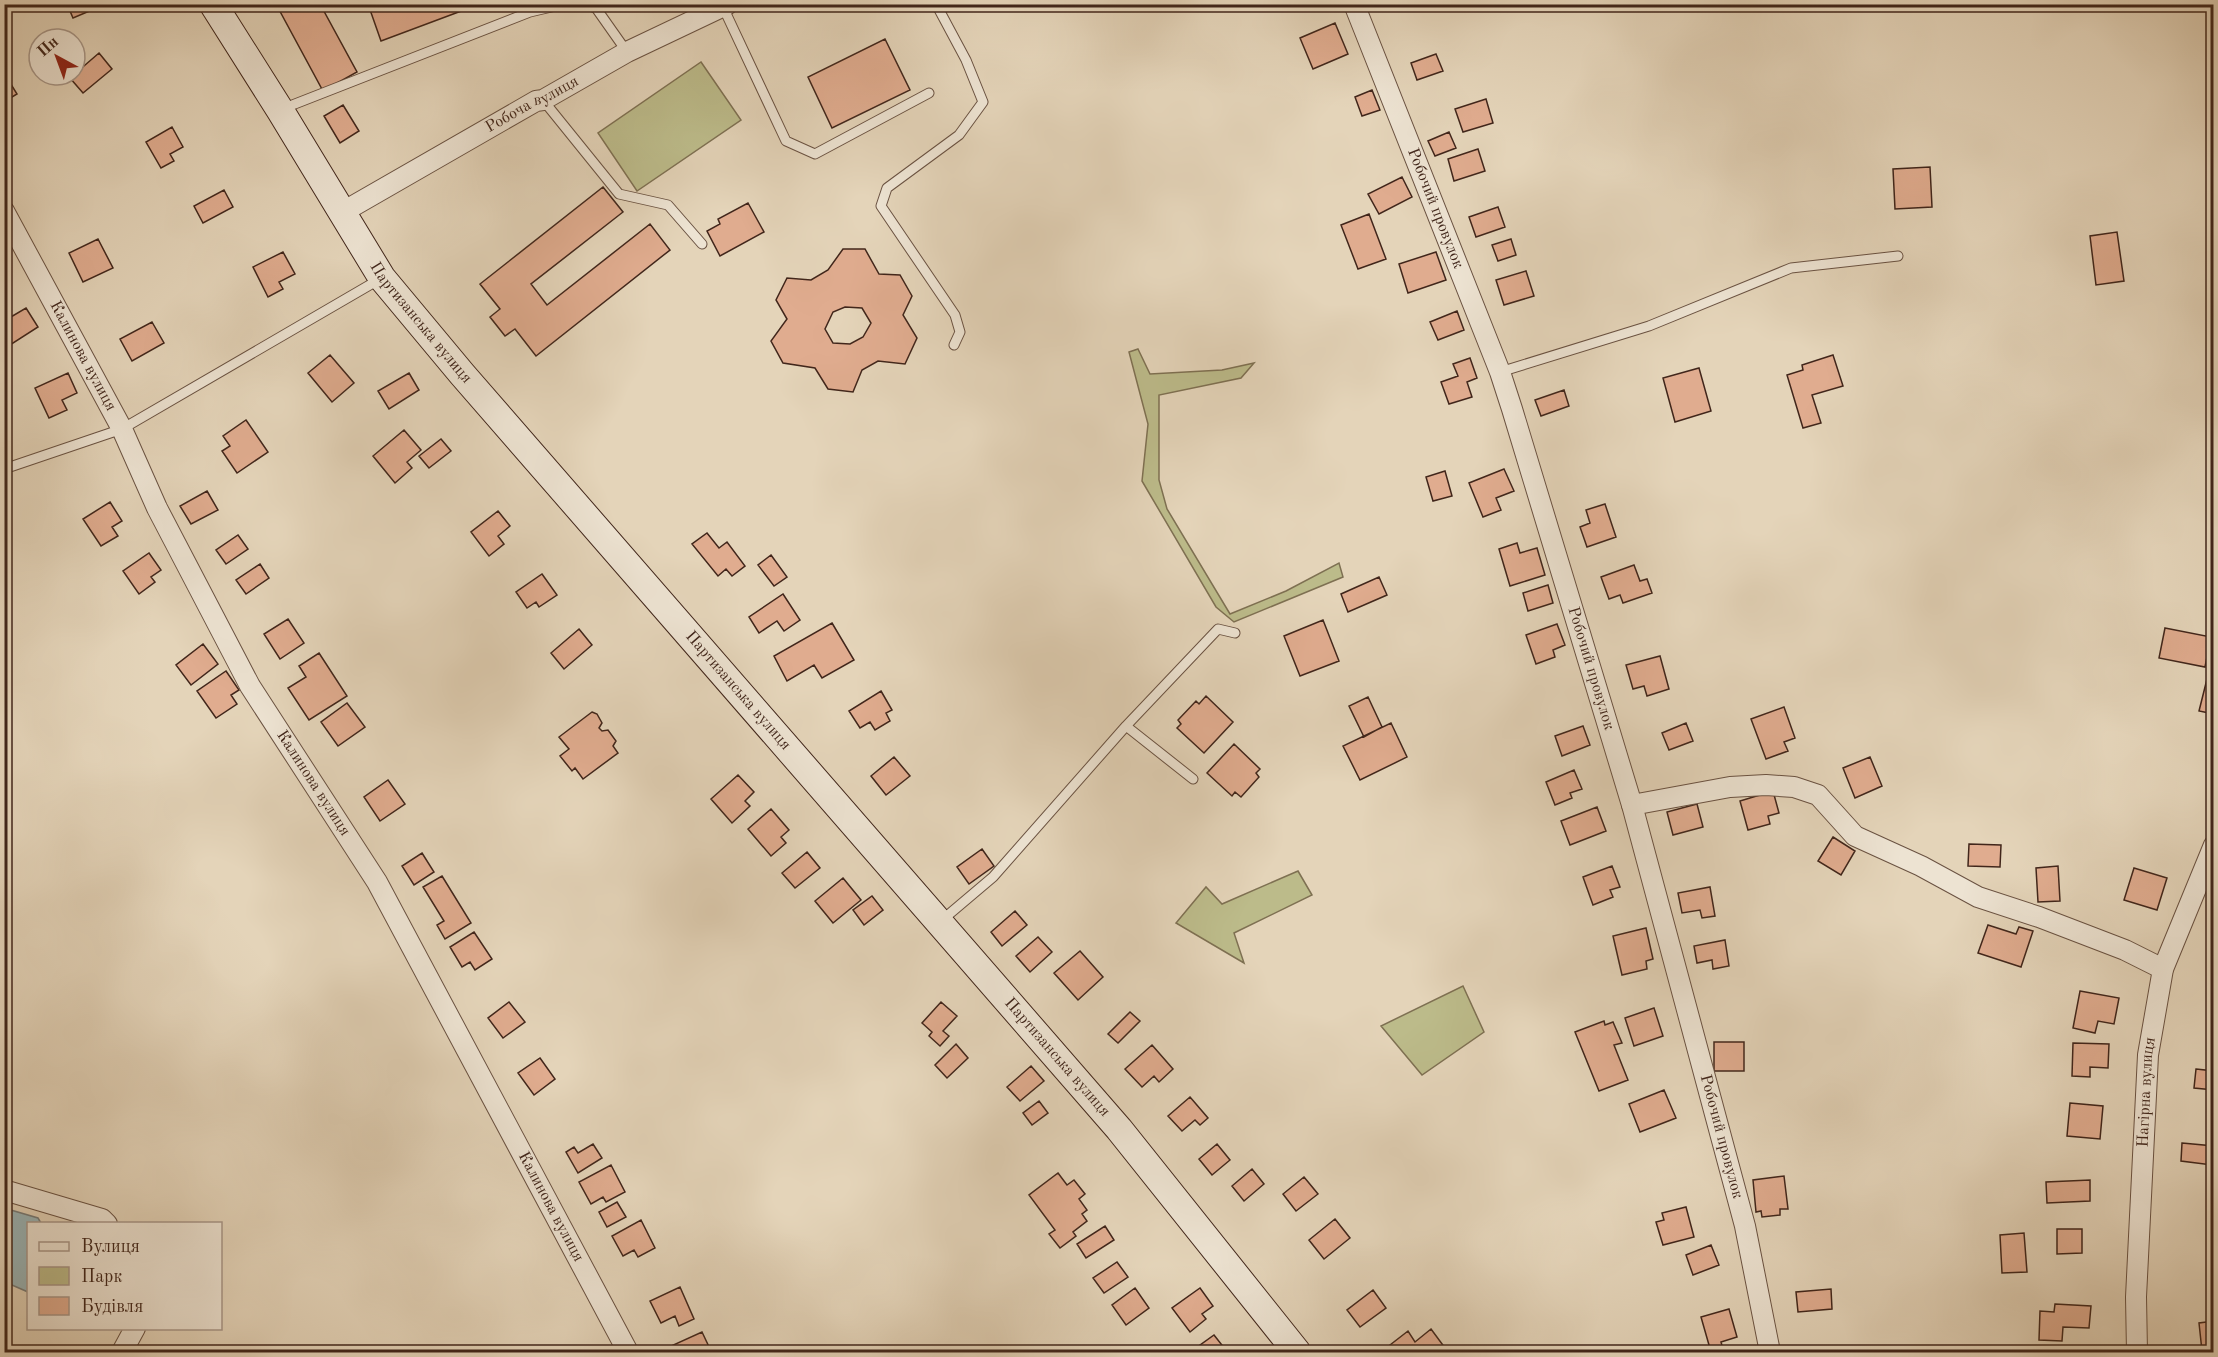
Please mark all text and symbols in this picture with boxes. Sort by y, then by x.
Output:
north arrow [27,27,87,87]
text: Пн [35,34,62,60]
street label: Робоча вулиця [483,73,581,136]
street label: Робочий провулок [1404,146,1466,271]
street label: Партизанська вулиця [366,259,475,387]
street label: Калинова вулиця [46,299,119,414]
street label: Робочий провулок [1564,605,1617,732]
street label: Партизанська вулиця [682,628,794,753]
street label: Калинова вулиця [273,728,353,839]
street label: Партизанська вулиця [1001,995,1113,1120]
street label: Нагірна вулиця [2135,1036,2159,1148]
street label: Робочий провулок [1697,1073,1745,1201]
street label: Калинова вулиця [515,1149,586,1265]
legend [27,1222,222,1330]
text: Вулиця [81,1238,140,1256]
text: Парк [81,1268,122,1286]
text: Будівля [81,1298,143,1316]

